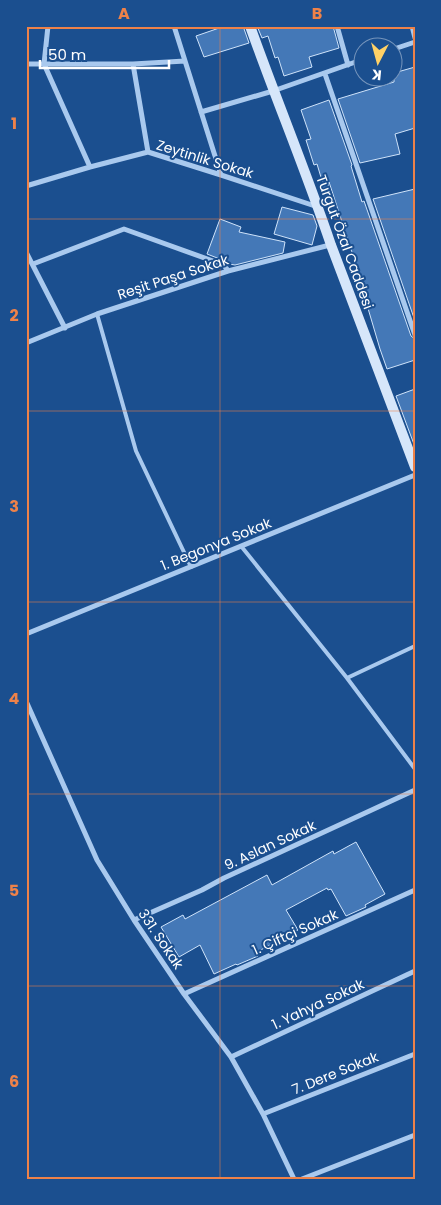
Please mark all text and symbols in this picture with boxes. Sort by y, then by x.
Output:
text: A [118,2,130,25]
text: B [312,2,322,25]
scale bar [40,38,169,70]
north arrow [354,38,404,88]
text: 50 m [48,44,86,65]
text: K [371,64,383,85]
text: 1 [11,112,17,135]
street label: Zeytinlik Sokak [154,135,257,183]
street label: Turgut Özal Caddesi [311,172,379,312]
street label: Reşit Paşa Sokak [115,249,232,304]
text: 2 [9,304,19,327]
text: 3 [9,495,19,518]
street label: 1. Begonya Sokak [158,512,275,575]
text: 4 [9,687,20,710]
street label: 9. Aslan Sokak [221,815,320,875]
text: 5 [9,879,19,902]
street label: 1. Çiftçi Sokak [249,904,342,960]
street label: 331. Sokak [133,905,189,974]
street label: 1. Yahya Sokak [269,973,368,1034]
street label: 7. Dere Sokak [289,1046,382,1099]
text: 6 [9,1070,19,1093]

